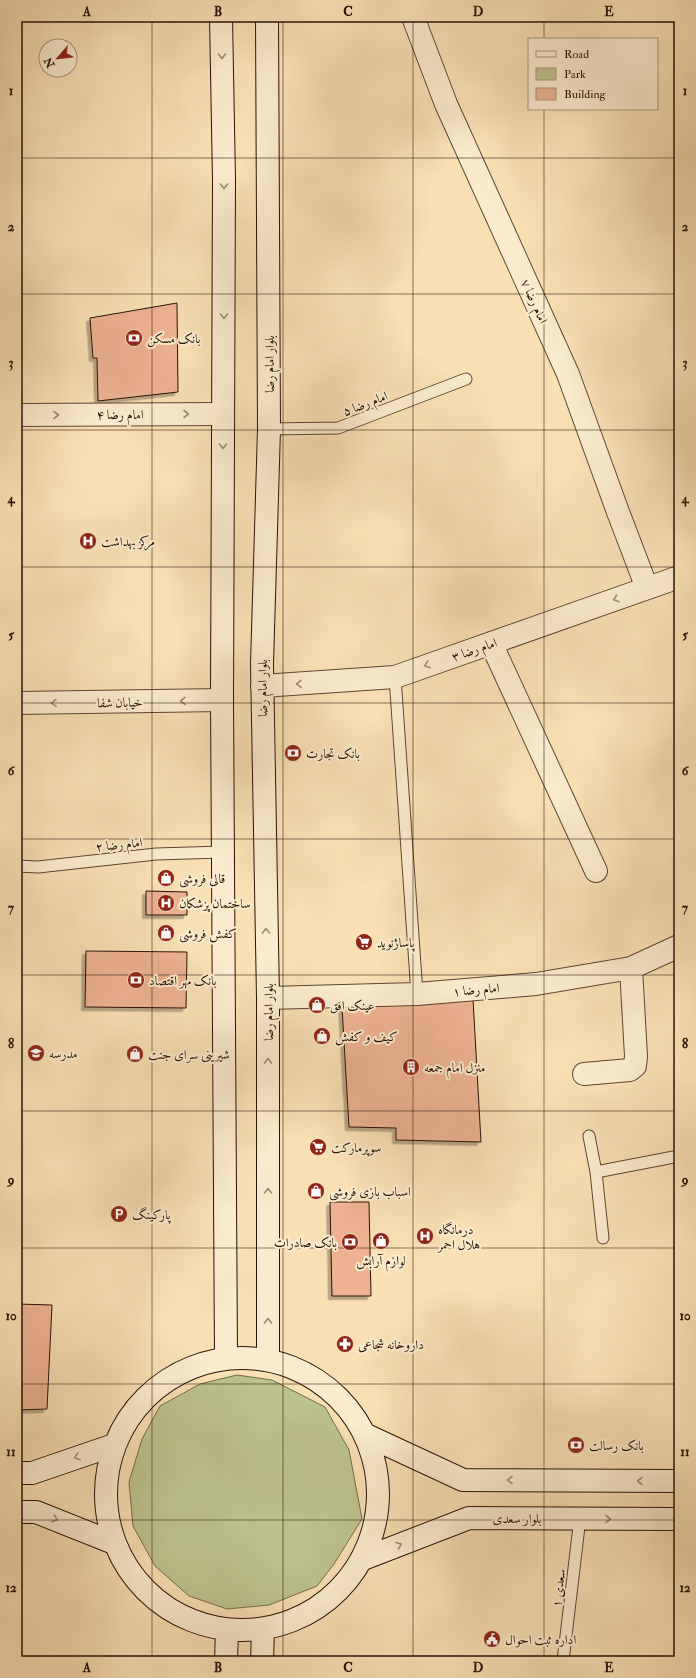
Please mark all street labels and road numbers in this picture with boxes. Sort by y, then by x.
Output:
street label: امام رضا ۷ [514,277,551,328]
street label: بلوار امام رضا [262,335,281,393]
street label: امام رضا ۵ [341,388,391,423]
street label: امام رضا ۴ [96,407,144,426]
street label: امام رضا ۳ [449,635,500,668]
street label: بلوار امام رضا [255,659,274,717]
street label: خیابان شفا [97,695,143,711]
street label: امام رضا ۲ [95,835,144,858]
street label: امام رضا ۱ [452,980,501,1003]
street label: بلوار امام رضا [261,983,280,1041]
street label: بلوار سعدی [493,1511,541,1527]
street label: سعدی ۱ [549,1568,569,1608]

